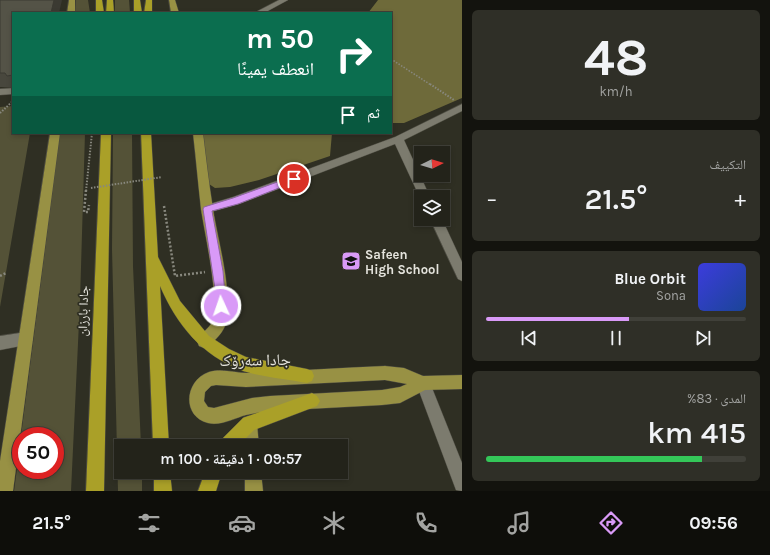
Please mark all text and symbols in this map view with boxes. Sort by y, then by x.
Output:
text: 50 m [246,22,314,55]
text: 48 [584,27,648,88]
icon: right [328,28,380,80]
text: انعطف يمينًا [237,58,314,80]
text: km/h [600,84,632,99]
icon: arrive [337,104,359,126]
text: ثم [367,104,380,122]
north arrow [414,146,450,182]
map controls [414,146,450,226]
text: التكييف [710,157,746,172]
pin [277,162,311,196]
icon: arrive [283,168,305,190]
text: 21.5° [584,181,648,217]
text: − [486,186,498,212]
text: + [734,186,746,212]
button: layers [414,190,450,226]
place label: Safeen High School [365,247,439,277]
school or university icon: Safeen High School [340,250,362,272]
text: Blue Orbit [614,270,686,288]
street label: جادا بارزان [75,285,92,337]
position arrow [200,285,242,327]
text: Sona [656,288,686,303]
icon: previous [518,327,540,349]
icon: pause [605,327,627,349]
icon: next [692,327,714,349]
street label: جادا سەرۆک [219,350,291,370]
text: المدى · 83% [687,391,746,406]
text: 415 km [647,415,746,451]
speed limit sign: 50 [12,427,64,479]
text: 09:57 · 1 دقيقة · 100 m [160,450,302,468]
icon: filters [135,509,163,537]
icon: car [228,509,256,537]
icon: climate [320,509,348,537]
icon: phone [412,509,440,537]
icon: music [505,509,533,537]
icon: directions [597,509,625,537]
text: 21.5° [32,512,71,534]
text: 09:56 [689,512,738,534]

